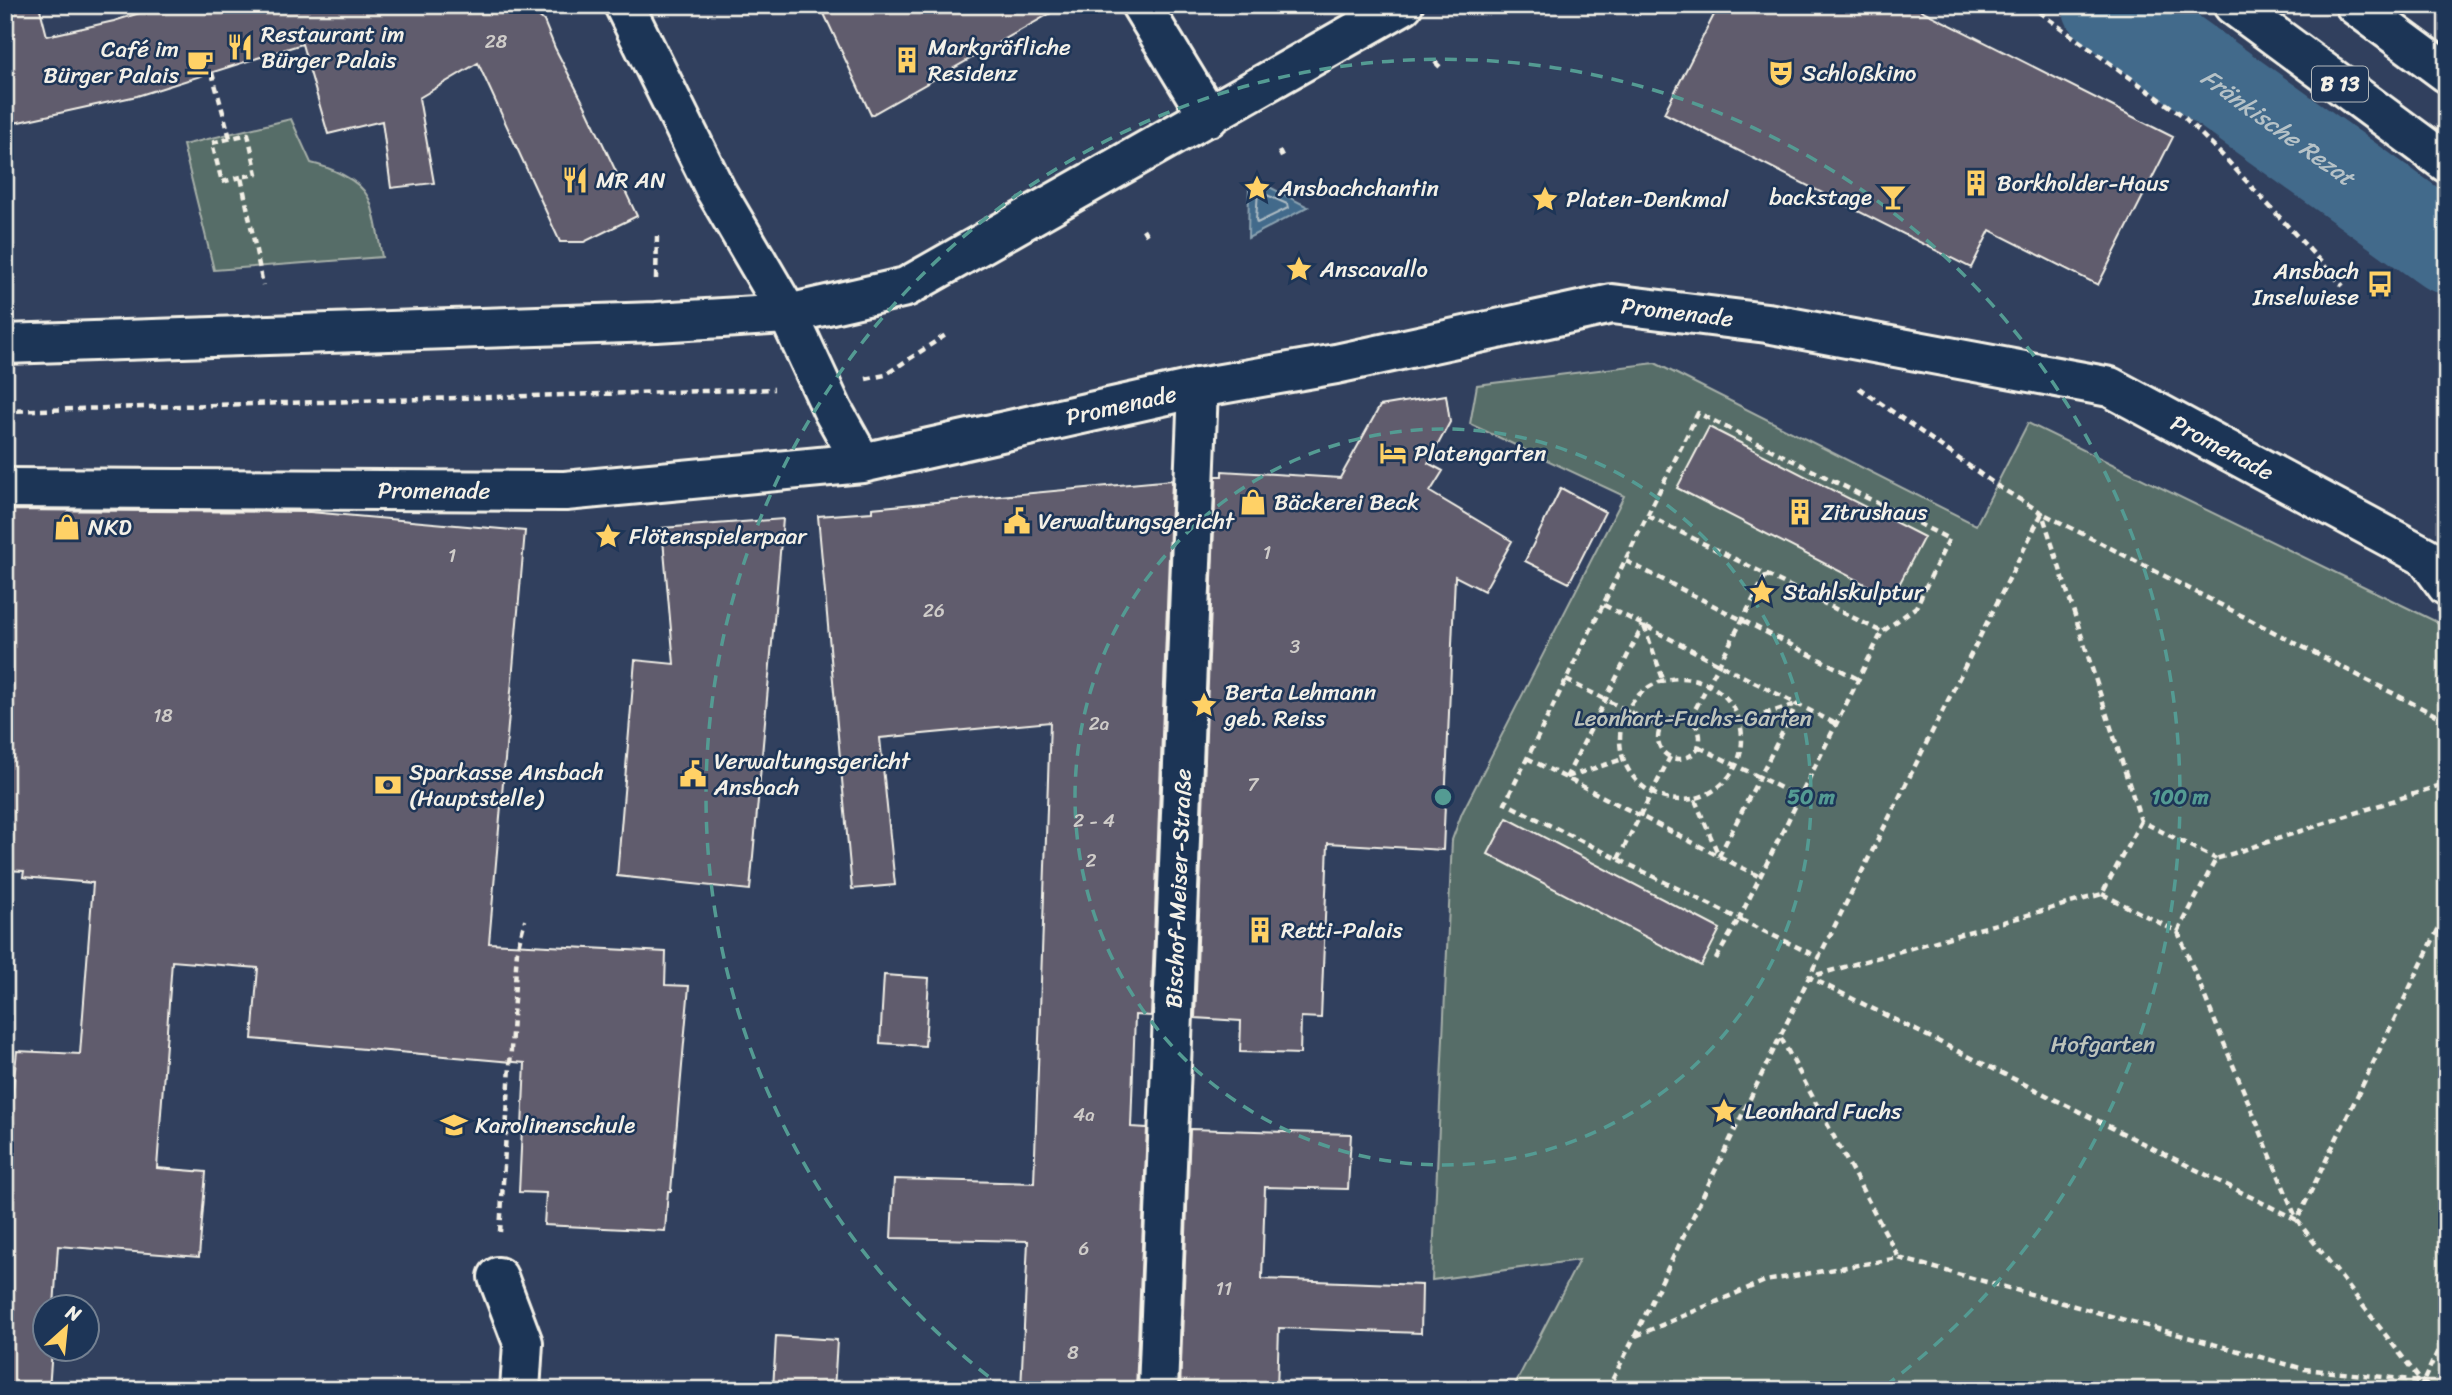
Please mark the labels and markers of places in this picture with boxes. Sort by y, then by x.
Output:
place label: Restaurant im Bürger Palais [261,14,405,81]
place label: Markgräfliche Residenz [928,27,1071,94]
place label: Café im Bürger Palais [43,29,179,96]
restaurant icon: Restaurant im Bürger Palais [225,32,255,62]
building icon: Markgräfliche Residenz [892,45,922,75]
cafe icon: Café im Bürger Palais [185,47,215,77]
place label: Schloßkino [1802,53,1916,94]
theatre icon: Schloßkino [1766,58,1796,88]
place label: MR AN [596,160,666,201]
place label: Borkholder-Haus [1997,163,2170,204]
restaurant icon: MR AN [560,165,590,195]
place label: Ansbachchantin [1277,168,1439,209]
building icon: Borkholder-Haus [1961,168,1991,198]
place icon: Ansbachchantin [1242,173,1272,203]
place label: backstage [1769,177,1872,218]
place label: Platen-Denkmal [1566,179,1729,220]
bar icon: backstage [1878,182,1908,212]
place icon: Platen-Denkmal [1530,184,1560,214]
place label: Anscavallo [1319,249,1428,290]
place label: Ansbach Inselwiese [2252,251,2359,318]
place icon: Anscavallo [1284,254,1314,284]
bus stop icon: Ansbach Inselwiese [2365,269,2395,299]
place label: Platengarten [1414,433,1547,474]
hotel icon: Platengarten [1378,438,1408,468]
place label: Bäckerei Beck [1274,482,1419,523]
shop icon: Bäckerei Beck [1238,487,1268,517]
place label: Zitrushaus [1821,492,1928,533]
building icon: Zitrushaus [1785,497,1815,527]
place label: Verwaltungsgericht [1038,501,1236,542]
public building icon: Verwaltungsgericht [1002,506,1032,536]
place label: NKD [88,507,132,548]
shop icon: NKD [52,512,82,542]
place label: Flötenspielerpaar [629,516,808,557]
place icon: Flötenspielerpaar [593,521,623,551]
place label: Stahlskulptur [1783,572,1925,613]
place icon: Stahlskulptur [1747,577,1777,607]
place label: Berta Lehmann geb. Reiss [1223,672,1377,739]
place icon: Berta Lehmann geb. Reiss [1189,690,1219,720]
place label: Verwaltungsgericht Ansbach [713,741,912,808]
place label: Sparkasse Ansbach (Hauptstelle) [409,752,604,819]
public building icon: Verwaltungsgericht Ansbach [678,759,708,789]
bank icon: Sparkasse Ansbach (Hauptstelle) [373,770,403,800]
centre of rings [1431,785,1455,809]
place label: Retti-Palais [1281,910,1403,951]
building icon: Retti-Palais [1245,915,1275,945]
place label: Leonhard Fuchs [1745,1091,1902,1132]
place icon: Leonhard Fuchs [1709,1096,1739,1126]
place label: Karolinenschule [475,1105,635,1146]
school or university icon: Karolinenschule [439,1110,469,1140]

